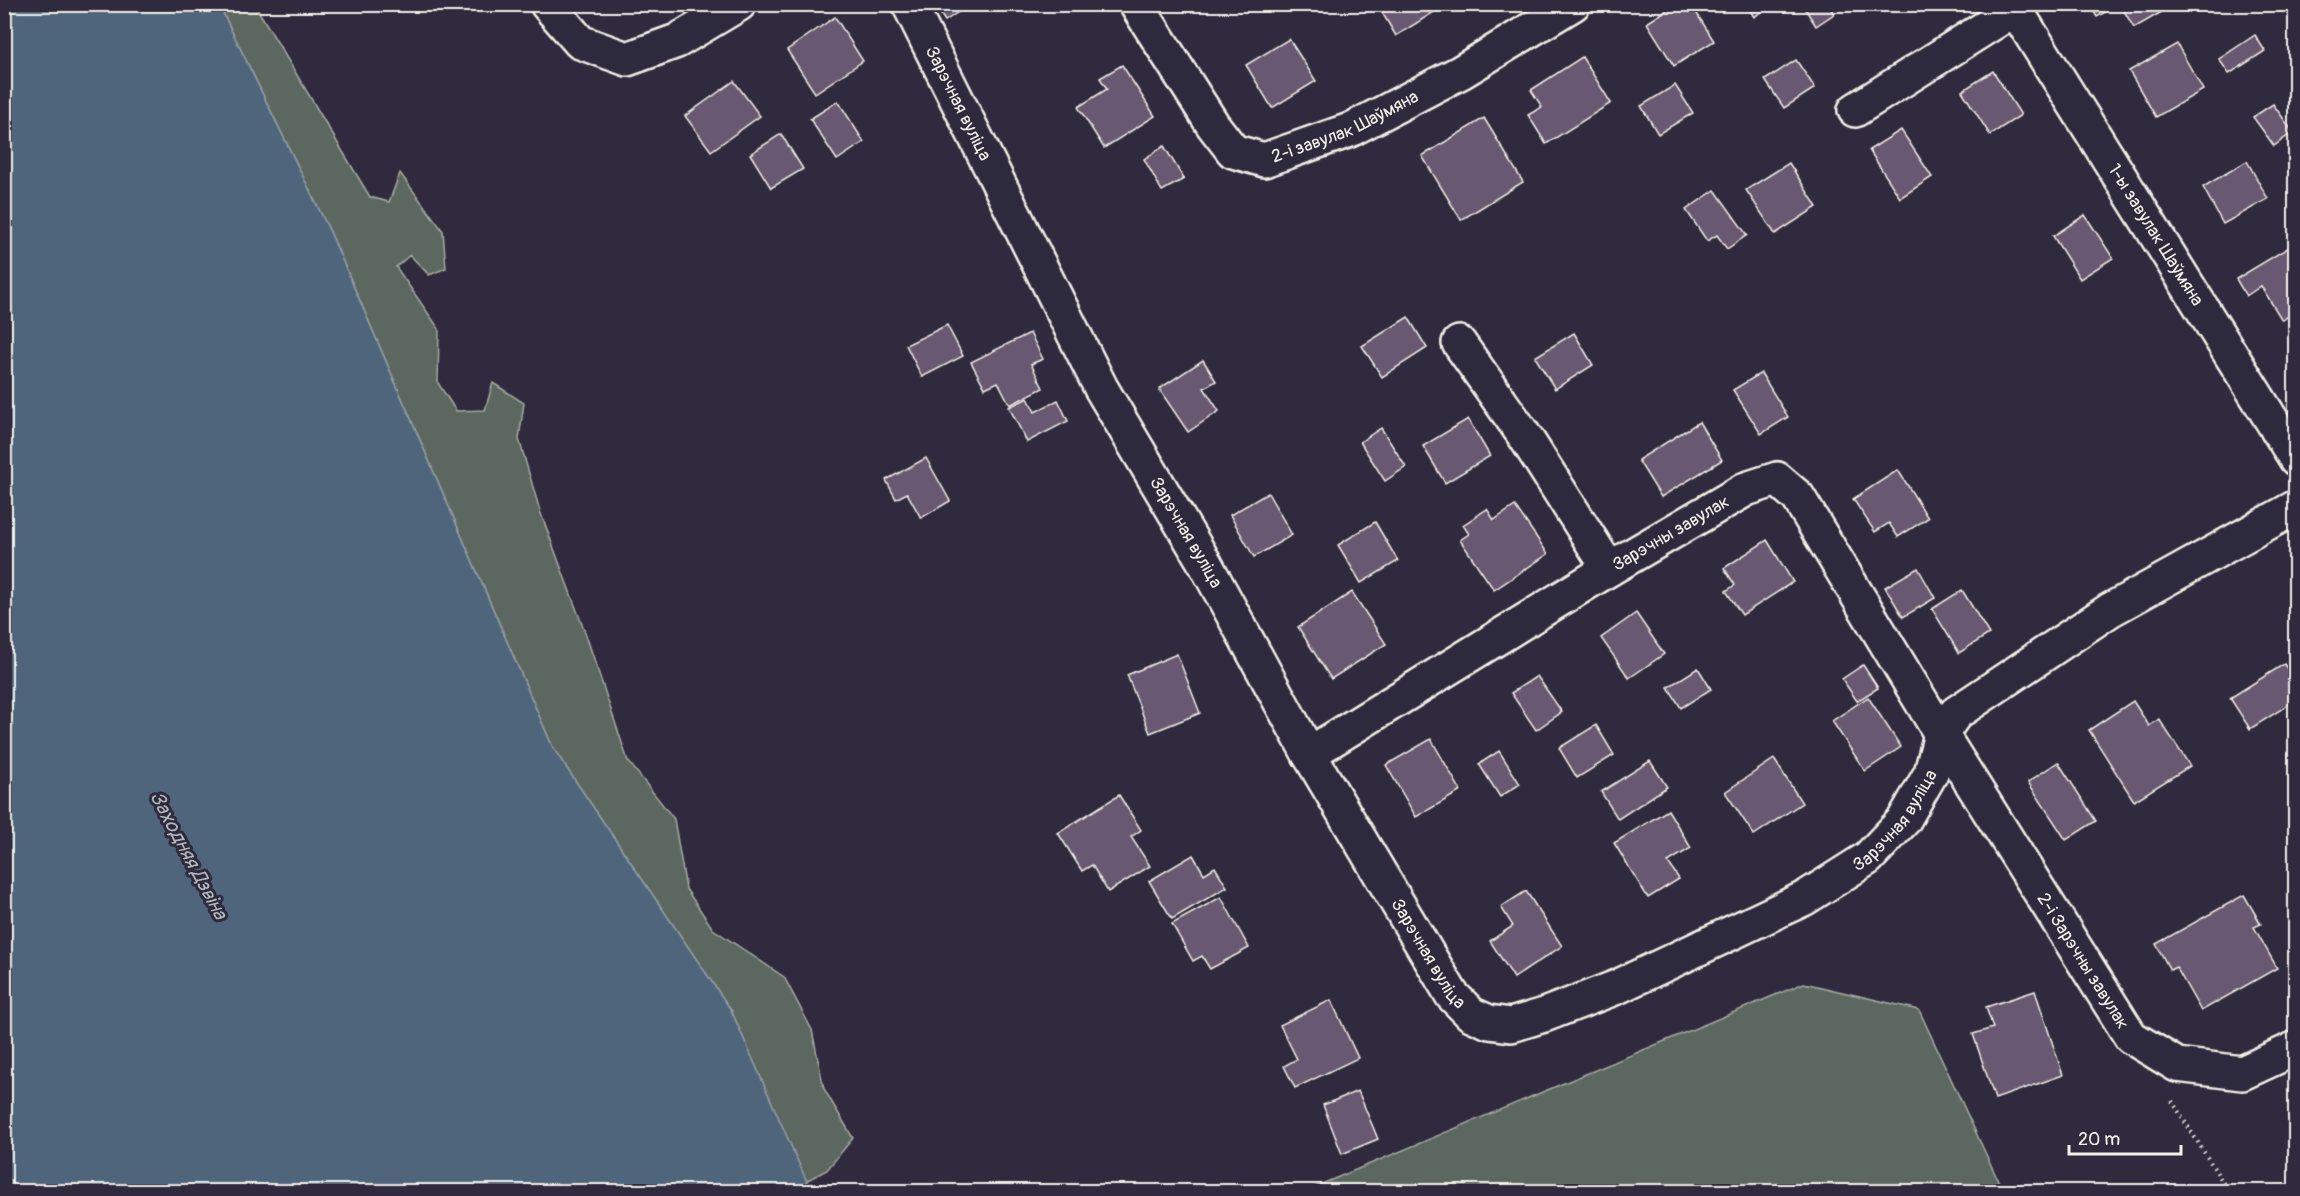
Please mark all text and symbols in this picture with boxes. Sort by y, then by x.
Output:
street label: Зарэчная вуліца [920,42,996,165]
street label: 2-і завулак Шаўмяна [1268,85,1422,169]
street label: 1-ы завулак Шаўмяна [2103,160,2209,310]
street label: Зарэчная вуліца [1144,473,1227,592]
street label: Зарэчны завулак [1608,490,1734,576]
street label: Зарэчная вуліца [1848,766,1943,877]
water label: Заходняя Дзвіна [144,787,234,925]
street label: 2-і Зарэчны завулак [2032,889,2134,1034]
street label: Зарэчная вуліца [1385,895,1470,1014]
scale bar [2069,1118,2182,1156]
text: 20 m [2078,1128,2120,1151]

